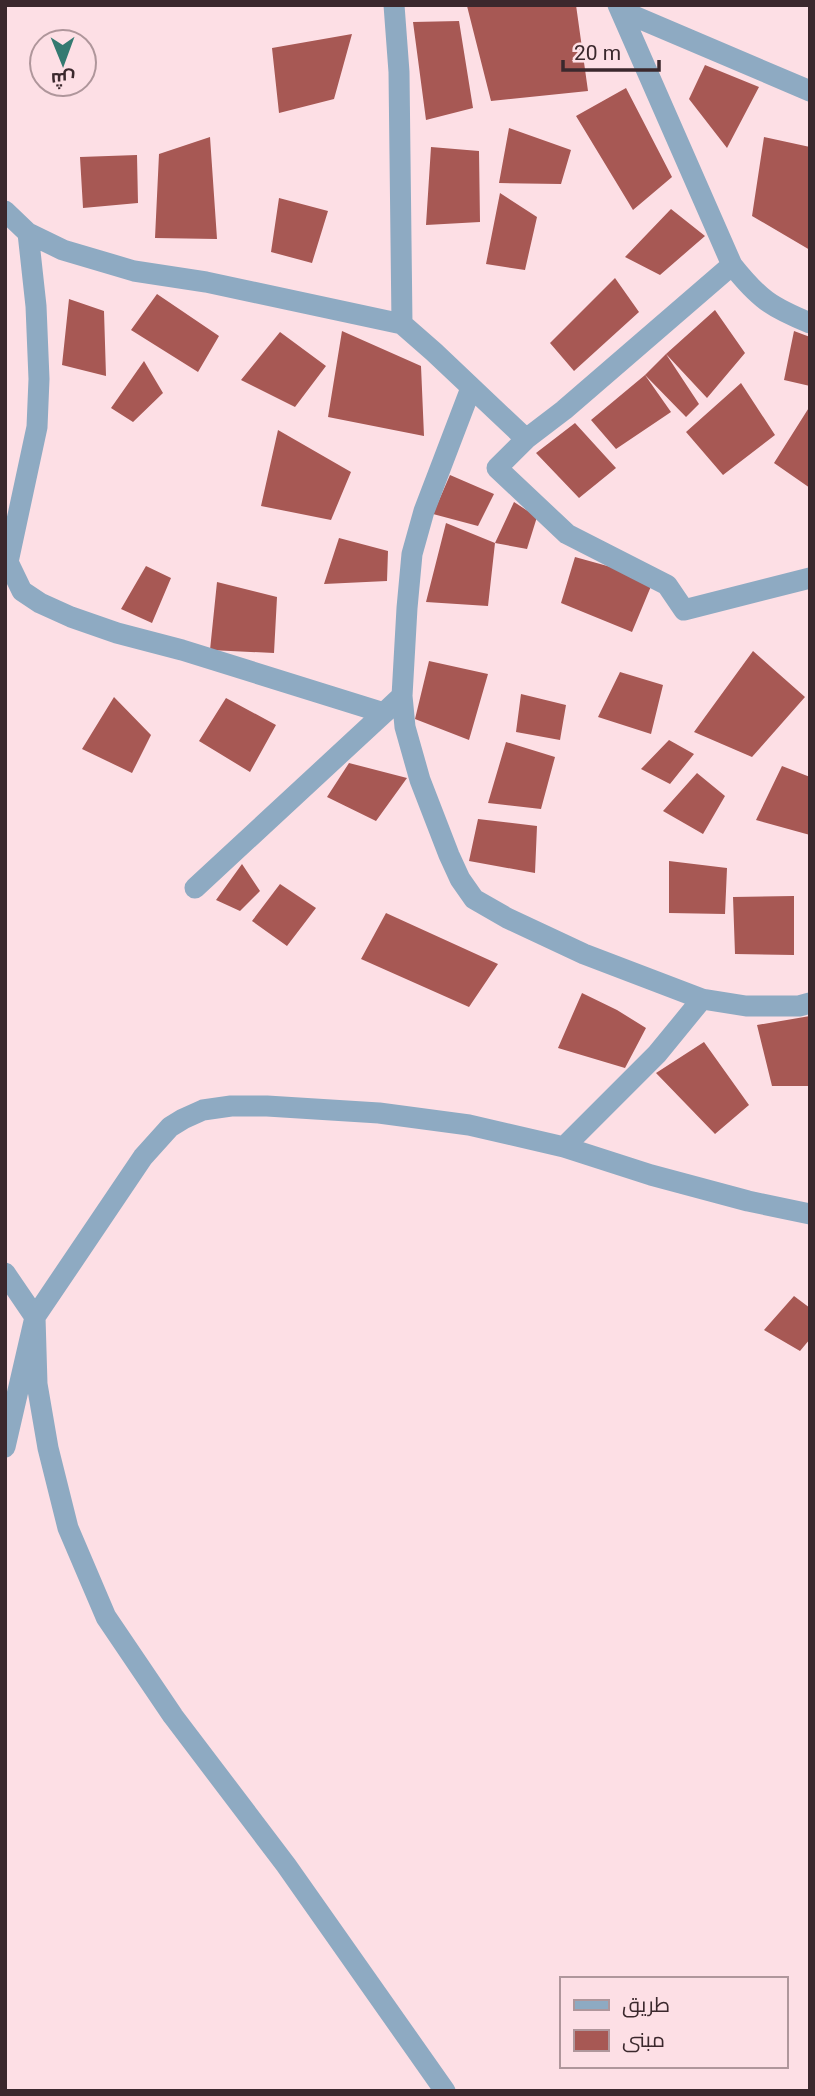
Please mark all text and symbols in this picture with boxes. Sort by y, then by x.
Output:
north arrow [28,28,98,98]
scale bar [563,28,659,72]
text: 20 m [574,41,621,65]
text: ش [51,68,76,91]
legend [560,1977,787,2068]
text: طريق [622,1993,670,2018]
text: مبنى [622,2028,665,2053]

